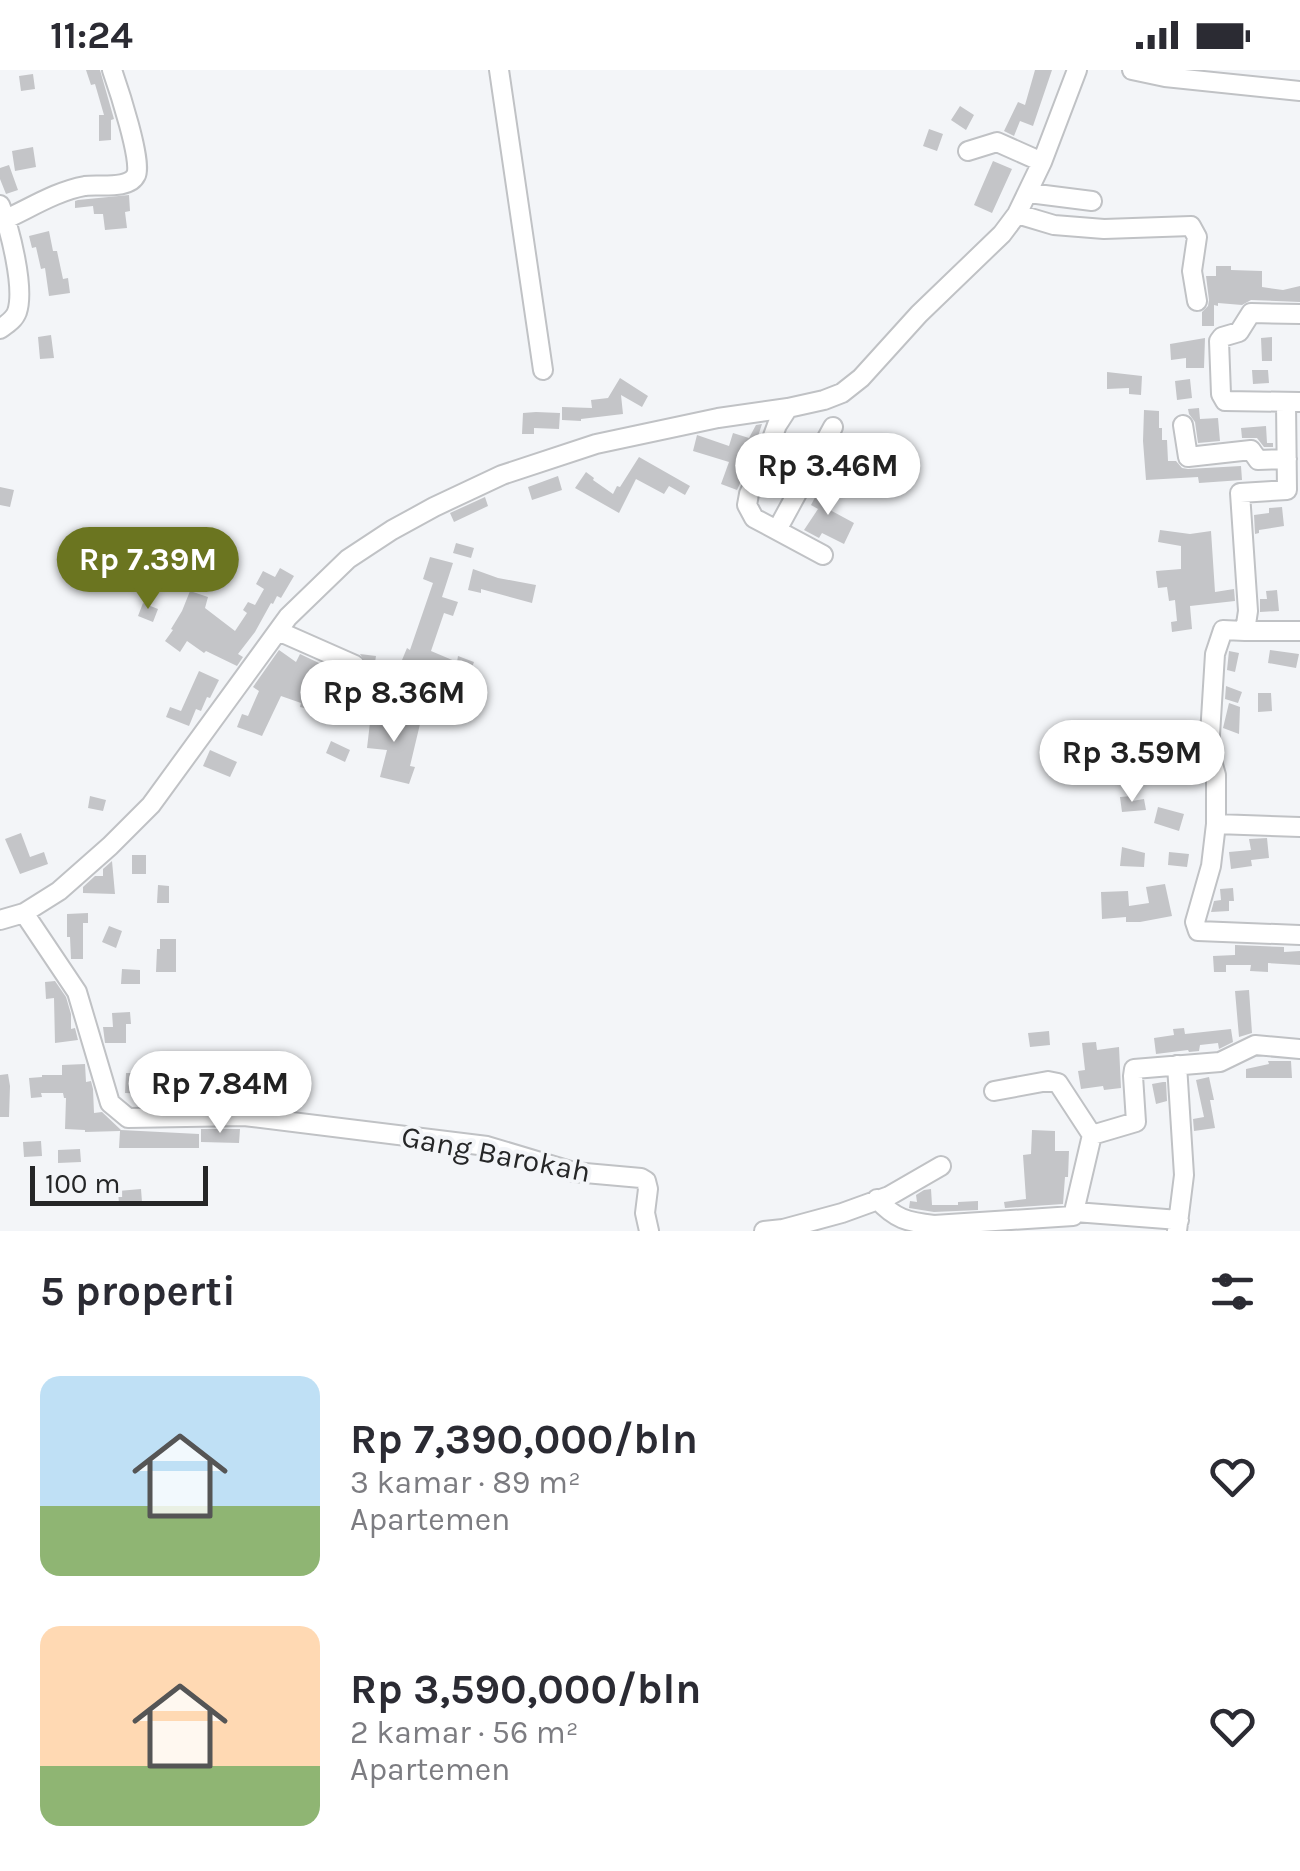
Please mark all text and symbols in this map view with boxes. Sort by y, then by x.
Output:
text: 11:24 [50,13,133,58]
pin: Rp 3.46M [725,433,931,518]
text: Rp 3.46M [757,447,899,484]
pin: Rp 7.39M [45,527,251,612]
text: Rp 7.39M [79,541,217,578]
pin: Rp 8.36M [291,660,497,745]
text: Rp 8.36M [322,674,466,711]
pin: Rp 3.59M [1029,720,1235,805]
text: Rp 3.59M [1061,734,1203,771]
pin: Rp 7.84M [117,1051,323,1136]
text: Rp 7.84M [151,1065,289,1102]
street label: Gang Barokah [398,1118,594,1190]
scale bar [30,1161,208,1206]
text: 100 m [45,1167,120,1200]
icon: filters [1205,1264,1260,1319]
text: 5 properti [40,1266,236,1316]
text: Rp 7,390,000/bln [350,1414,698,1464]
icon: home [120,1416,240,1536]
icon: heart [1205,1449,1260,1504]
text: 3 kamar · 89 m² [350,1464,581,1501]
text: Apartemen [350,1501,510,1538]
text: Rp 3,590,000/bln [350,1664,702,1714]
icon: home [120,1666,240,1786]
icon: heart [1205,1699,1260,1754]
text: 2 kamar · 56 m² [350,1714,579,1751]
text: Apartemen [350,1751,510,1788]

